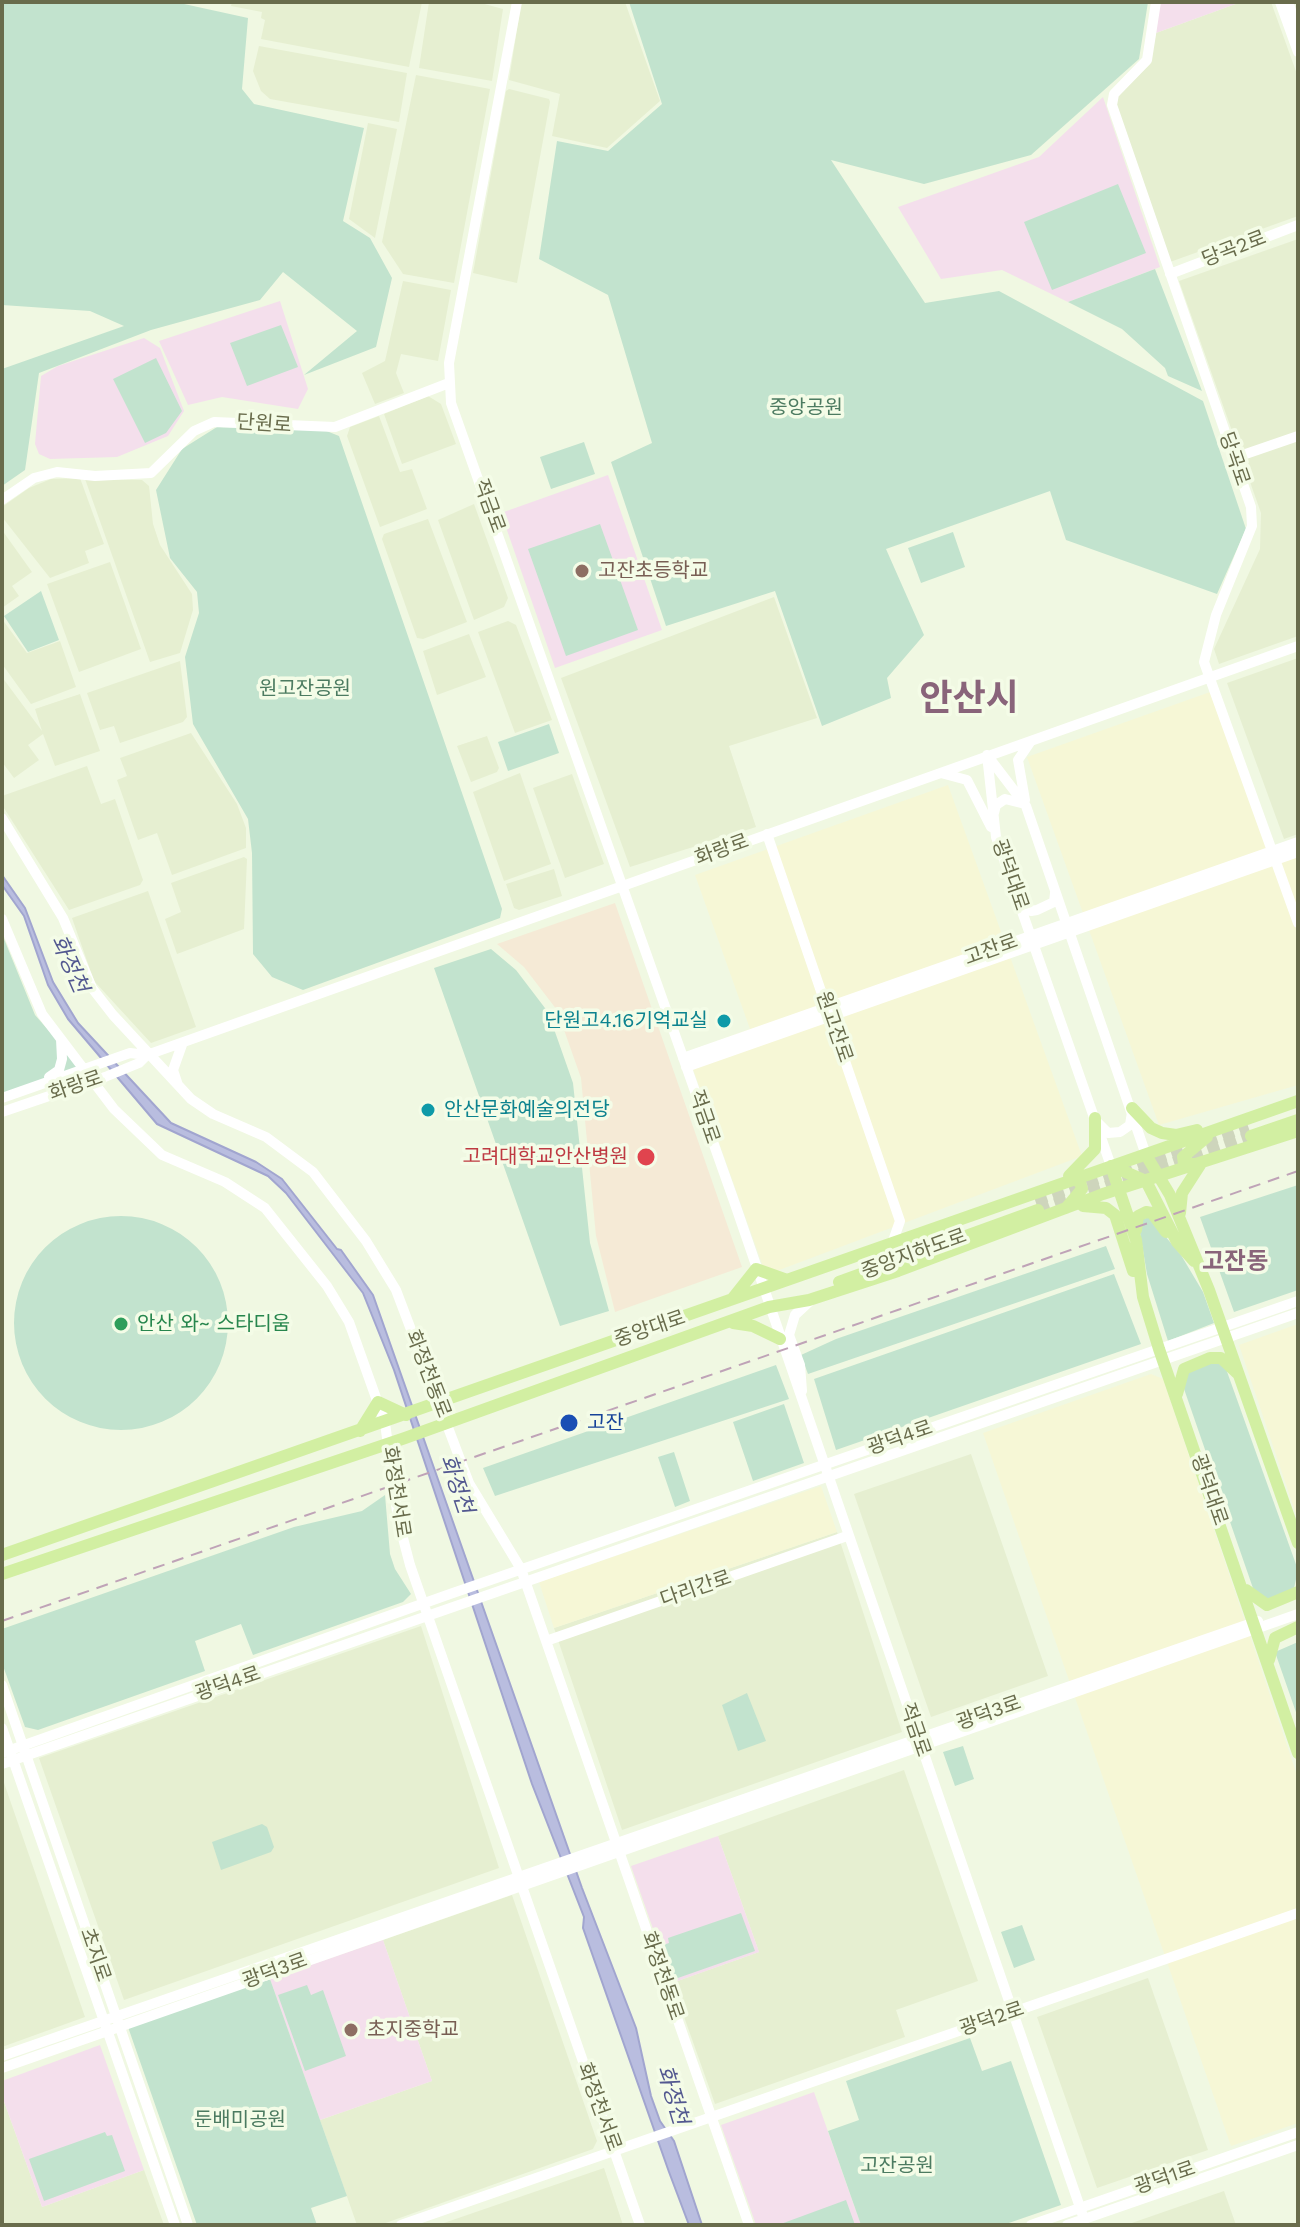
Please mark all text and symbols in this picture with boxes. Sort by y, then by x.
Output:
street label: 당곡2로 [1198,226,1270,272]
park label: 중앙공원 [769,396,843,420]
street label: 단원로 [236,410,292,438]
street label: 당곡로 [1214,429,1254,489]
street label: 적금로 [468,476,510,536]
place label: 고잔초등학교 [598,559,708,583]
marker: 고잔초등학교 [573,562,591,580]
park label: 원고잔공원 [259,677,351,701]
district label: 안산시 [919,677,1019,721]
street label: 화랑로 [692,829,752,871]
street label: 광덕대로 [987,836,1033,914]
street label: 고잔로 [961,929,1021,971]
water label: 화정천 [45,931,93,997]
street label: 원고잔로 [811,988,857,1066]
place label: 단원고4.16기억교실 [544,1009,708,1033]
marker: 단원고4.16기억교실 [715,1012,733,1030]
street label: 화랑로 [46,1066,106,1106]
street label: 적금로 [684,1087,724,1147]
place label: 안산문화예술의전당 [444,1098,610,1122]
marker: 안산문화예술의전당 [419,1101,437,1119]
place label: 고려대학교안산병원 [462,1145,628,1169]
marker: 고려대학교안산병원 [635,1146,657,1168]
street label: 중앙지하도로 [858,1224,970,1284]
district label: 고잔동 [1202,1248,1268,1276]
street label: 중앙대로 [611,1306,689,1352]
place label: 안산 와~ 스타디움 [137,1312,290,1336]
marker: 안산 와~ 스타디움 [112,1315,130,1333]
street label: 화정천동로 [400,1327,456,1421]
place label: 고잔 [587,1411,624,1435]
marker: 고잔 [558,1412,580,1434]
street label: 광덕4로 [864,1416,936,1460]
street label: 화정천서로 [377,1445,415,1539]
water label: 화정천 [434,1451,478,1517]
street label: 광덕대로 [1186,1451,1232,1529]
street label: 다리간로 [657,1566,735,1612]
street label: 광덕4로 [192,1662,264,1706]
street label: 광덕3로 [953,1691,1025,1735]
street label: 적금로 [895,1700,935,1760]
street label: 초지로 [75,1925,115,1985]
street label: 화정천동로 [636,1929,688,2023]
street label: 광덕3로 [239,1948,311,1994]
street label: 광덕2로 [956,1997,1028,2041]
place label: 초지중학교 [367,2018,459,2042]
marker: 초지중학교 [342,2021,360,2039]
street label: 화정천서로 [572,2060,626,2154]
water label: 화정천 [651,2062,693,2128]
park label: 둔배미공원 [194,2108,286,2132]
park label: 고잔공원 [860,2154,934,2178]
street label: 광덕1로 [1131,2156,1199,2200]

